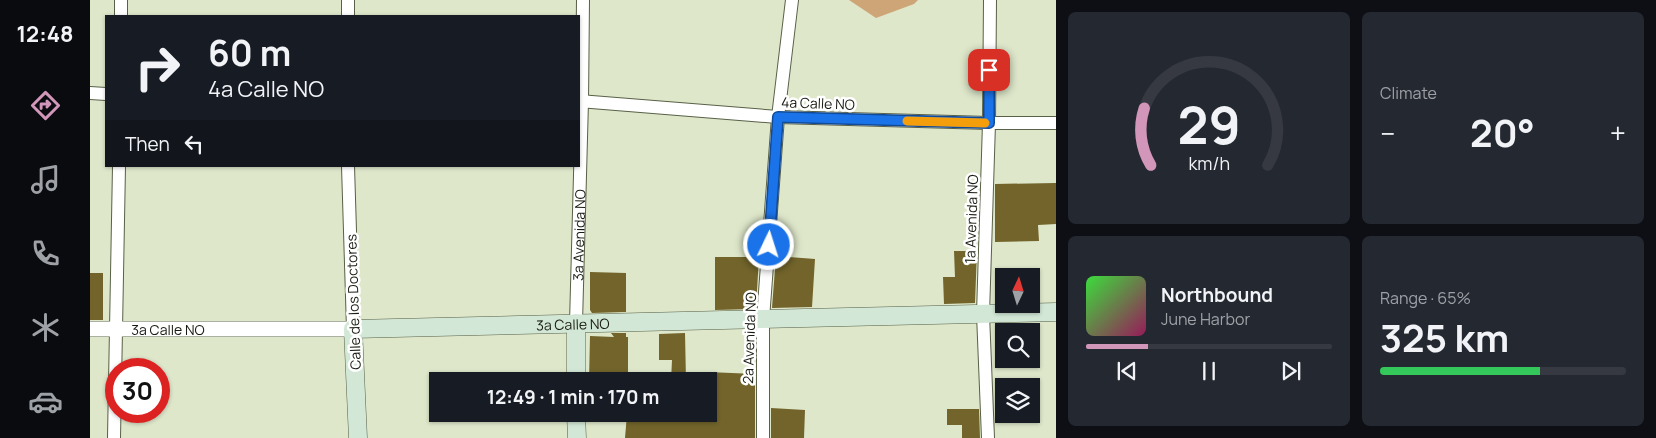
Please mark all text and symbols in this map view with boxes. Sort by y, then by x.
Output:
text: 12:48 [16,19,74,49]
text: 60 m [208,29,291,77]
icon: right [125,35,190,100]
pin [968,49,1010,91]
icon: arrive [975,56,1003,84]
text: 4a Calle NO [208,74,324,104]
text: Climate [1380,82,1437,104]
icon: directions [28,88,63,123]
text: 29 [1177,89,1241,160]
street label: 4a Calle NO [781,92,855,114]
text: 20° [1470,106,1535,158]
text: − [1380,114,1395,152]
text: + [1610,114,1626,152]
icon: left [180,130,208,158]
text: Then [125,131,170,157]
text: km/h [1188,151,1230,175]
icon: music [28,162,63,197]
street label: 1a Avenida NO [960,174,982,264]
street label: 3a Avenida NO [568,189,589,281]
position arrow [742,218,794,270]
street label: Calle de los Doctores [341,234,365,370]
icon: phone [28,236,63,271]
north arrow [995,268,1040,312]
map controls [995,268,1040,423]
text: Northbound [1161,282,1273,308]
text: Range · 65% [1380,287,1471,309]
street label: 2a Avenida NO [738,292,760,384]
text: June Harbor [1161,308,1250,330]
icon: climate [28,310,63,345]
text: 325 km [1380,311,1509,363]
street label: 3a Calle NO [536,313,610,334]
street label: 3a Calle NO [131,320,205,339]
button: search [995,323,1040,368]
icon: previous [1113,357,1141,385]
icon: pause [1195,357,1223,385]
icon: next [1277,357,1305,385]
speed limit sign: 30 [105,358,170,423]
button: layers [995,378,1040,423]
icon: car [28,384,63,419]
text: 12:49 · 1 min · 170 m [487,384,659,410]

